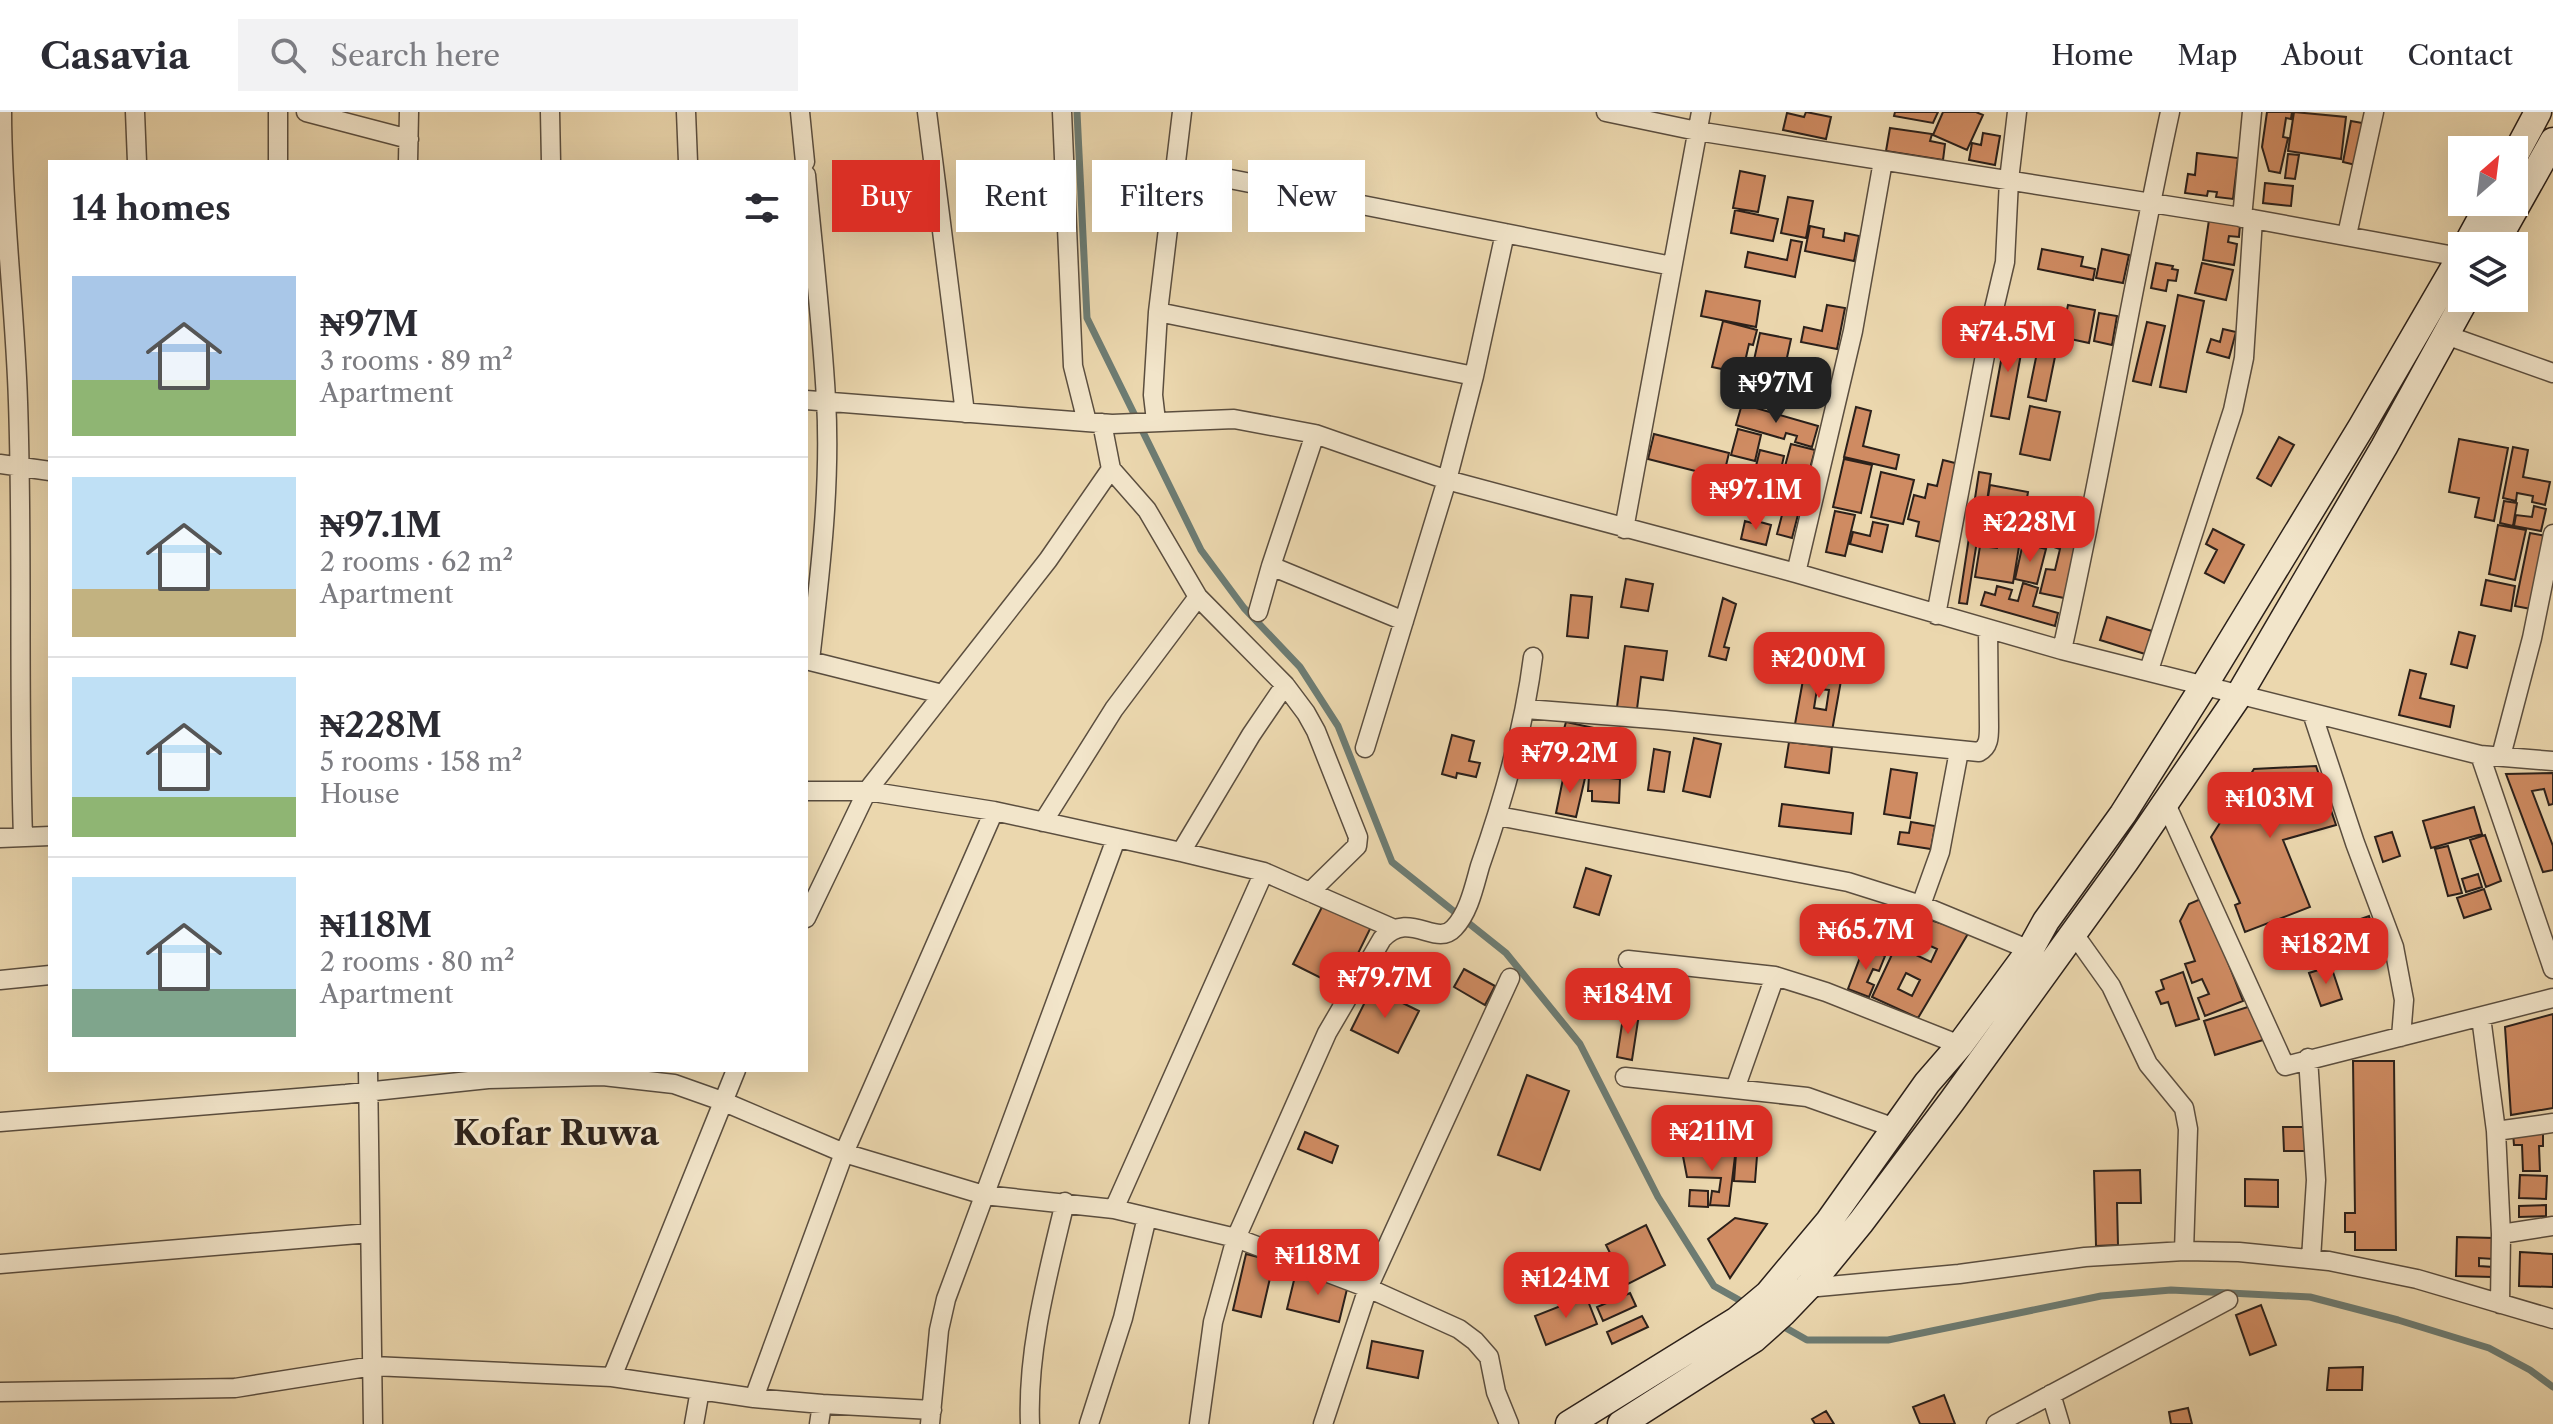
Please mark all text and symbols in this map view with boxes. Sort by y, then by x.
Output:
search box [238,19,798,91]
text: Casavia [40,32,190,79]
icon: search [266,33,310,77]
text: Search here [330,37,500,74]
text: Home [2051,38,2133,72]
text: Map [2177,38,2237,72]
text: About [2281,38,2363,72]
text: Contact [2407,38,2513,72]
north arrow [2448,136,2528,216]
map controls [2448,136,2528,312]
chip: Buy [832,160,940,232]
chip: Rent [956,160,1076,232]
chip: Filters [1092,160,1232,232]
chip: New [1248,160,1365,232]
icon: filters [740,186,784,230]
text: 14 homes [72,187,231,229]
button: layers [2448,232,2528,312]
text: ₦97M [320,303,419,345]
pin: ₦74.5M [1943,306,2073,374]
icon: home [136,308,232,404]
text: ₦74.5M [1960,316,2056,348]
text: 3 rooms · 89 m² [320,345,513,377]
pin: ₦97M [1729,357,1823,425]
text: ₦97M [1738,367,1814,399]
text: Apartment [320,377,453,409]
pin: ₦97.1M [1691,464,1821,532]
text: ₦97.1M [1710,474,1802,506]
pin: ₦228M [1974,496,2086,564]
text: ₦97.1M [320,504,442,546]
text: ₦228M [1983,506,2077,538]
icon: home [136,509,232,605]
text: 2 rooms · 62 m² [320,546,513,578]
text: Apartment [320,578,453,610]
pin: ₦200M [1763,632,1875,700]
text: ₦200M [1772,642,1866,674]
text: ₦228M [320,704,442,746]
icon: home [136,709,232,805]
pin: ₦79.2M [1505,727,1635,795]
text: ₦79.2M [1522,737,1618,769]
text: 5 rooms · 158 m² [320,746,522,778]
pin: ₦103M [2214,772,2326,840]
text: House [320,778,400,810]
text: ₦103M [2225,782,2315,814]
text: ₦118M [320,904,432,946]
pin: ₦65.7M [1801,904,1931,972]
icon: home [136,909,232,1005]
text: ₦65.7M [1818,914,1914,946]
pin: ₦182M [2270,918,2382,986]
text: ₦182M [2281,928,2371,960]
text: 2 rooms · 80 m² [320,946,515,978]
pin: ₦79.7M [1320,952,1450,1020]
text: ₦79.7M [1338,962,1432,994]
pin: ₦184M [1572,968,1684,1036]
text: Apartment [320,978,453,1010]
text: ₦184M [1583,978,1673,1010]
pin: ₦211M [1656,1105,1768,1173]
district label: Kofar Ruwa [453,1112,659,1154]
text: ₦211M [1669,1115,1755,1147]
pin: ₦118M [1262,1229,1374,1297]
text: ₦118M [1275,1239,1361,1271]
pin: ₦124M [1510,1252,1622,1320]
text: ₦124M [1522,1262,1610,1294]

